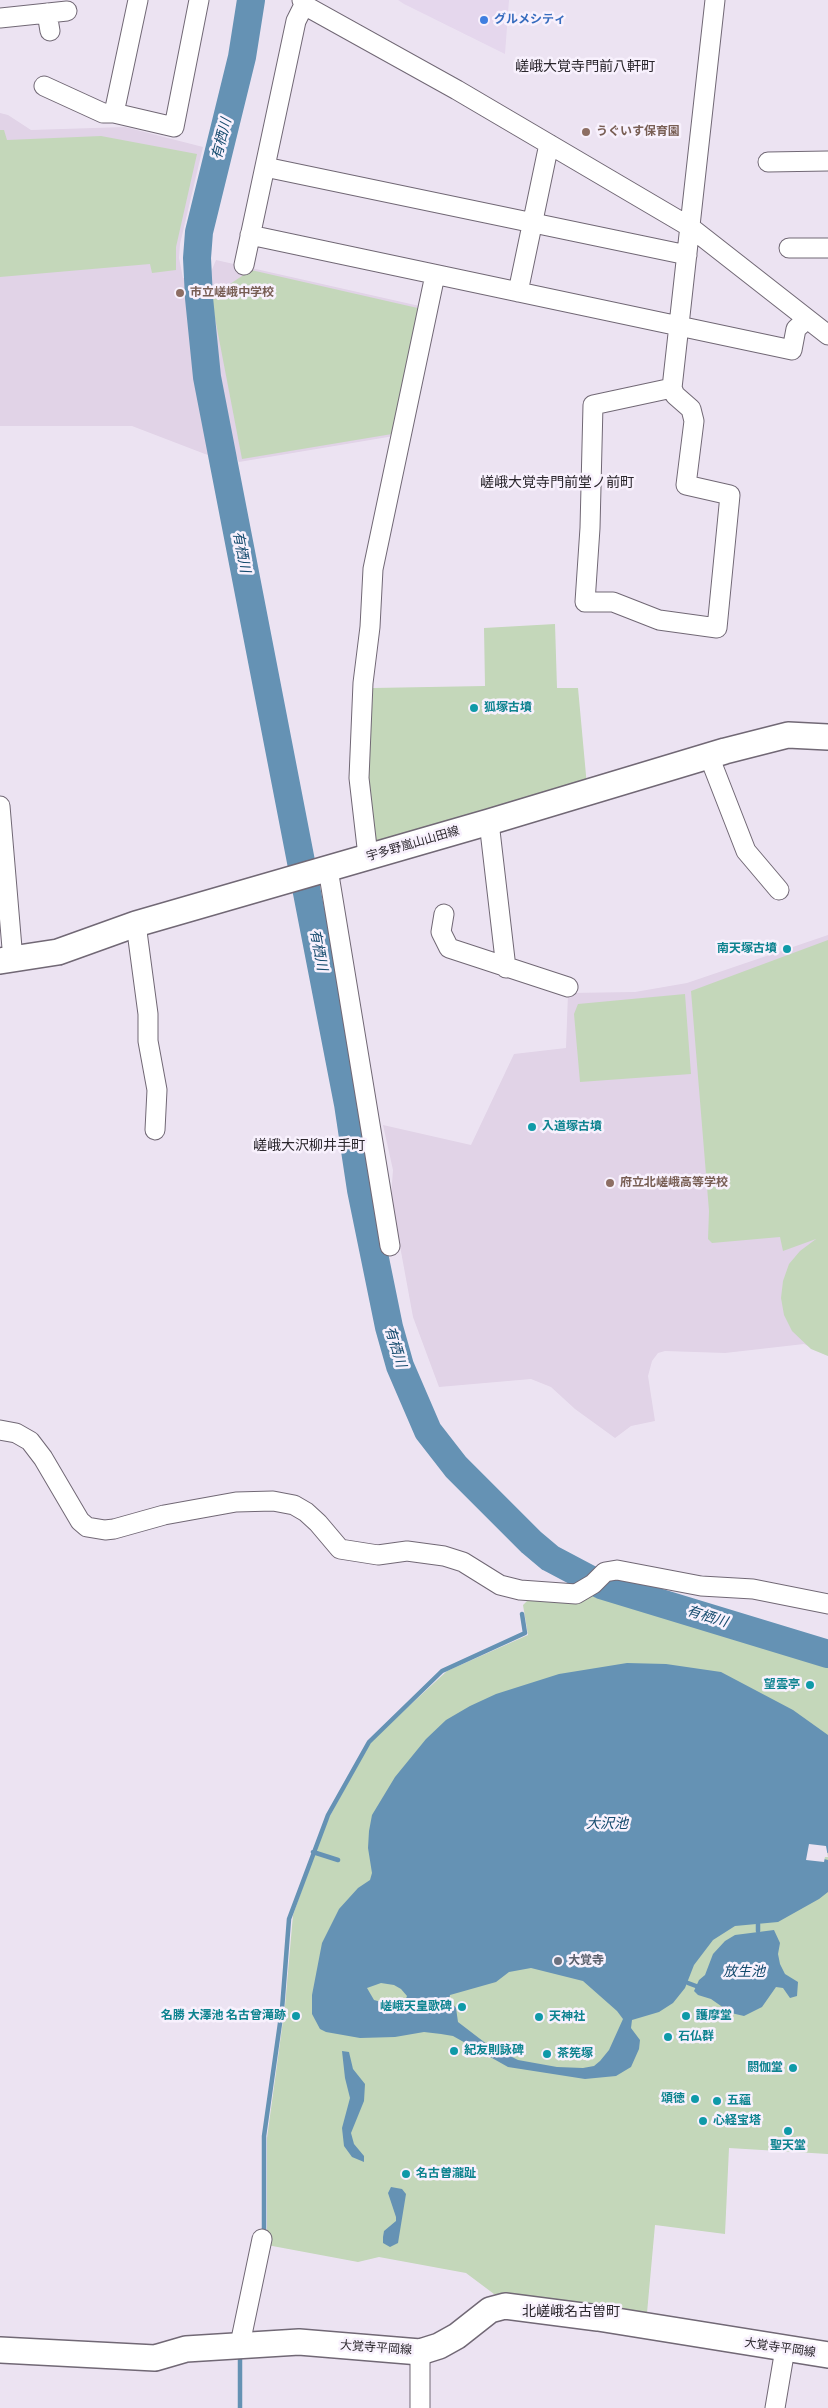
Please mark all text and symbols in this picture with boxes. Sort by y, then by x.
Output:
place label: グルメシティ [494,13,566,27]
marker: グルメシティ [478,14,490,26]
district label: 嵯峨大覚寺門前八軒町 [515,59,655,75]
water label: 有栖川 [209,117,235,161]
place label: うぐいす保育園 [596,125,680,139]
marker: うぐいす保育園 [580,126,592,138]
place label: 市立嵯峨中学校 [190,286,274,300]
marker: 市立嵯峨中学校 [174,287,186,299]
district label: 嵯峨大覚寺門前堂ノ前町 [480,475,634,491]
water label: 有栖川 [229,530,253,574]
place label: 狐塚古墳 [484,701,532,715]
marker: 狐塚古墳 [468,702,480,714]
street label: 宇多野嵐山山田線 [365,824,461,864]
water label: 有栖川 [306,928,330,972]
place label: 南天塚古墳 [717,942,777,956]
marker: 南天塚古墳 [781,943,793,955]
place label: 入道塚古墳 [542,1120,602,1134]
marker: 入道塚古墳 [526,1121,538,1133]
district label: 嵯峨大沢柳井手町 [253,1138,365,1154]
place label: 府立北嵯峨高等学校 [620,1176,728,1190]
marker: 府立北嵯峨高等学校 [604,1177,616,1189]
water label: 有栖川 [381,1324,409,1370]
water label: 有栖川 [684,1603,730,1631]
place label: 望雲亭 [764,1678,800,1692]
marker: 望雲亭 [804,1679,816,1691]
water label: 大沢池 [586,1816,628,1832]
place label: 大覚寺 [568,1954,604,1968]
marker: 大覚寺 [552,1955,564,1967]
water label: 放生池 [723,1964,765,1980]
place label: 嵯峨天皇歌碑 [380,2000,452,2014]
marker: 嵯峨天皇歌碑 [456,2001,468,2013]
place label: 名勝 大澤池 名古曾滝跡 [161,2009,286,2023]
place label: 護摩堂 [696,2009,732,2023]
marker: 名勝 大澤池 名古曾滝跡 [290,2010,302,2022]
place label: 天神社 [549,2010,585,2024]
marker: 護摩堂 [680,2010,692,2022]
marker: 天神社 [533,2011,545,2023]
place label: 石仏群 [678,2030,714,2044]
marker: 石仏群 [662,2031,674,2043]
place label: 紀友則詠碑 [464,2044,524,2058]
marker: 紀友則詠碑 [448,2045,460,2057]
place label: 茶筅塚 [557,2047,593,2061]
marker: 茶筅塚 [541,2048,553,2060]
place label: 閼伽堂 [747,2061,783,2075]
marker: 閼伽堂 [787,2062,799,2074]
place label: 頌徳 [661,2092,685,2106]
marker: 頌徳 [689,2093,701,2105]
place label: 五蘊 [727,2094,751,2108]
marker: 五蘊 [711,2095,723,2107]
place label: 心経宝塔 [713,2114,761,2128]
marker: 心経宝塔 [697,2115,709,2127]
marker: 聖天堂 [782,2125,794,2137]
place label: 聖天堂 [770,2139,806,2153]
place label: 名古曽瀧趾 [416,2167,476,2181]
marker: 名古曽瀧趾 [400,2168,412,2180]
district label: 北嵯峨名古曽町 [522,2304,620,2320]
street label: 大覚寺平岡線 [743,2336,817,2360]
street label: 大覚寺平岡線 [340,2338,412,2358]

